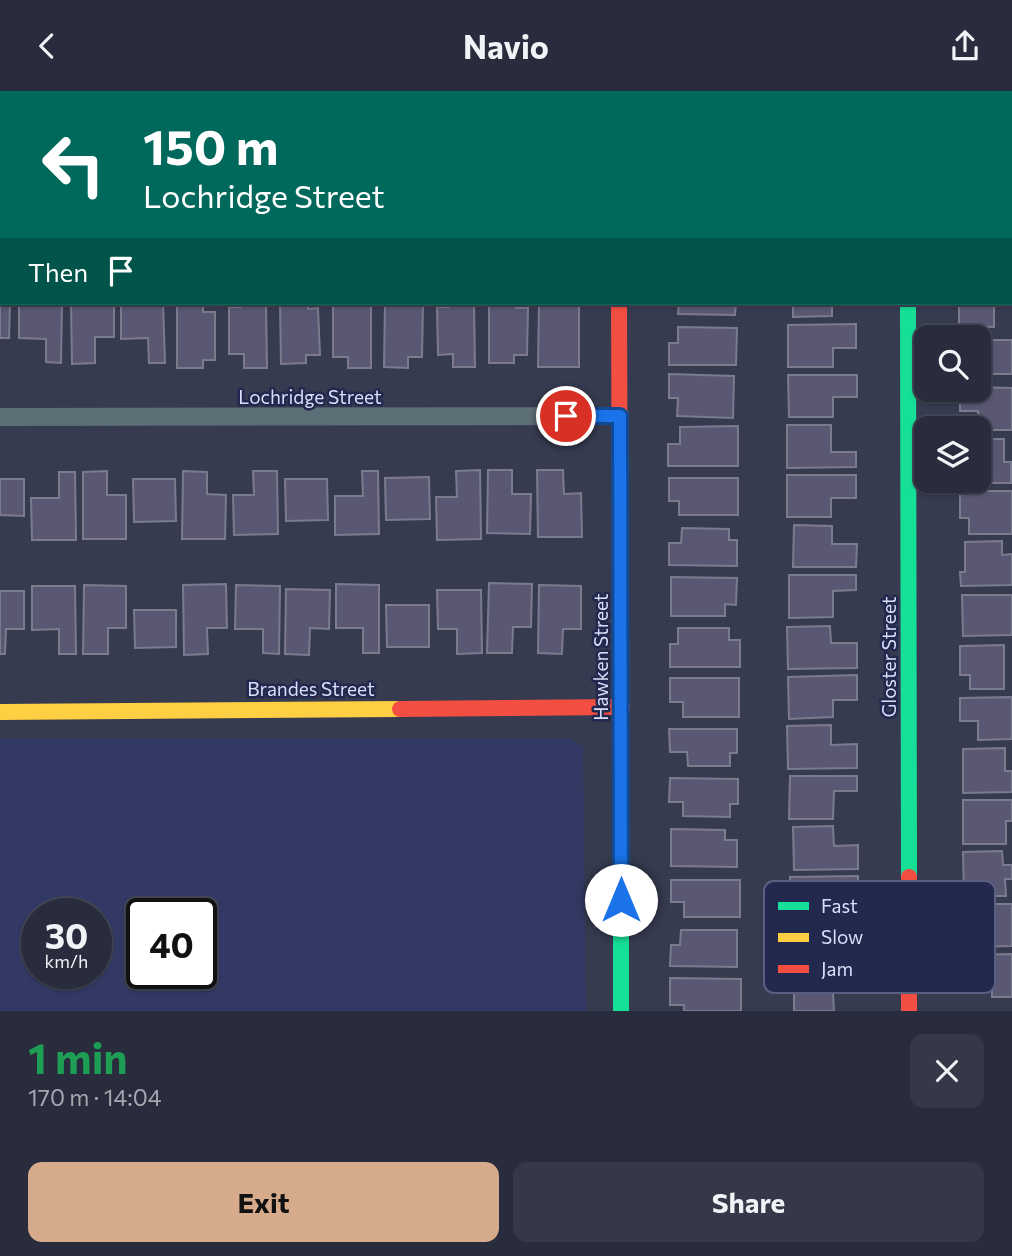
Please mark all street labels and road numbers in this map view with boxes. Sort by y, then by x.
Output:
street label: Lochridge Street [238,385,382,408]
street label: Hawken Street [589,593,612,721]
street label: Gloster Street [877,596,900,718]
street label: Brandes Street [247,677,375,700]

